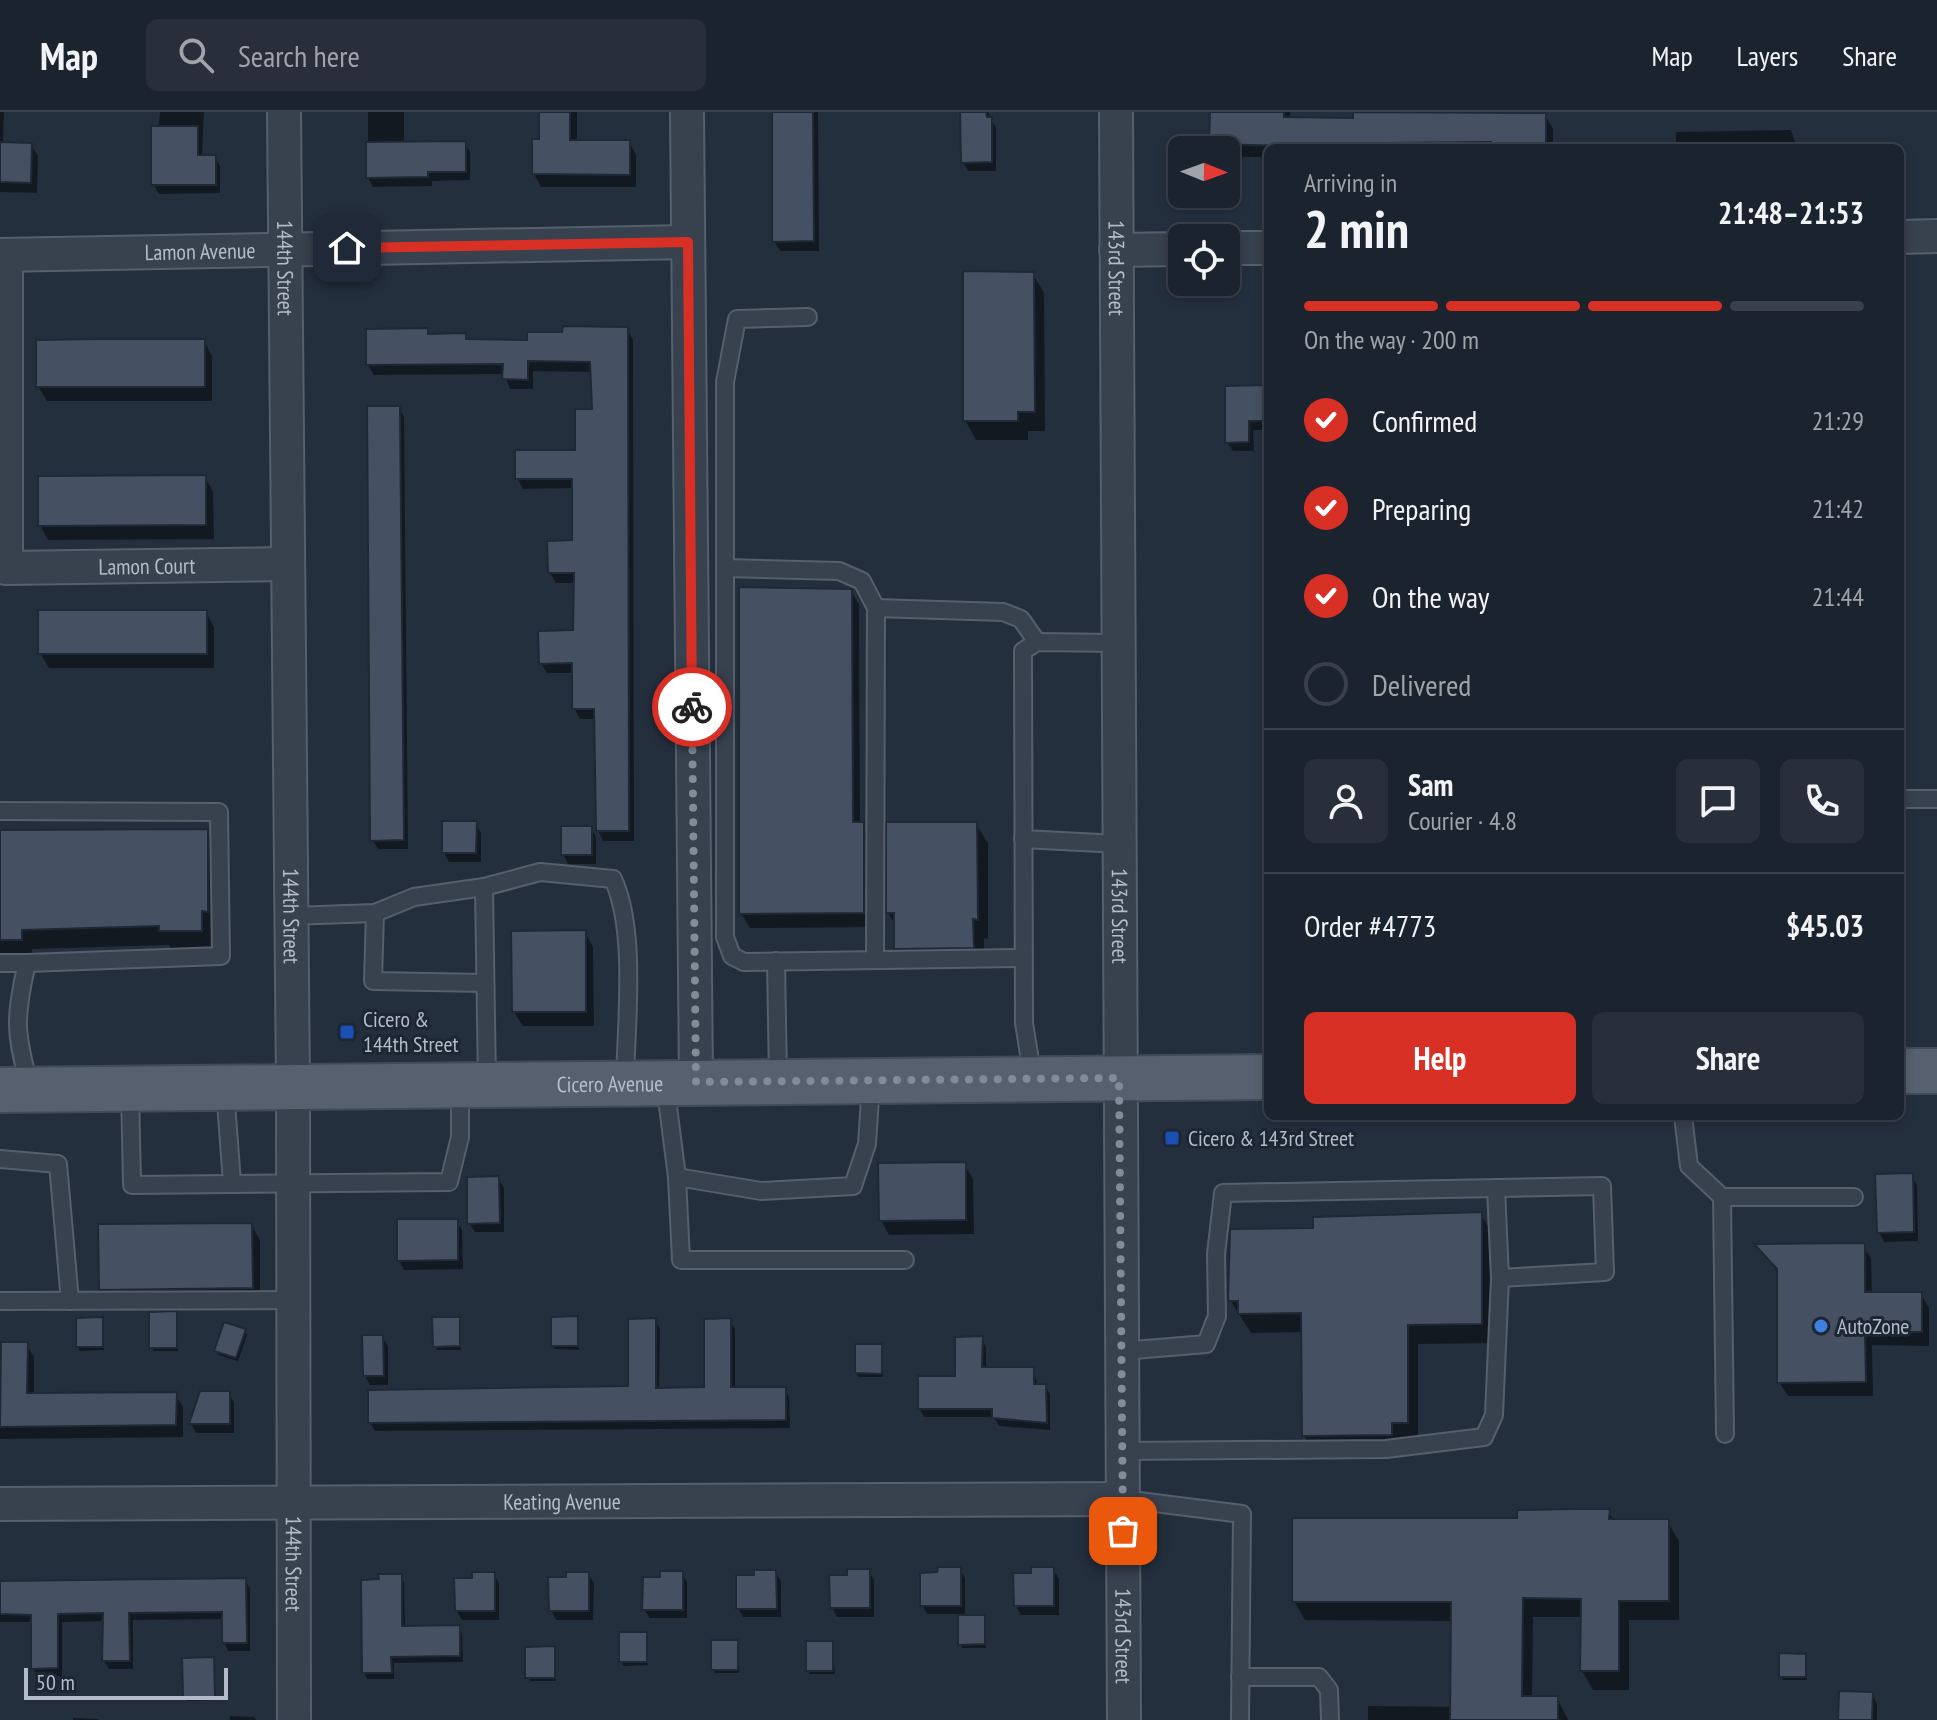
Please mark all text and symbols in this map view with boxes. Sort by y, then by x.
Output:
search box [146,19,706,91]
text: Map [40,31,98,80]
icon: search [174,33,218,77]
text: Search here [238,36,360,75]
text: Map [1651,37,1693,74]
text: Layers [1737,37,1798,74]
text: Share [1842,37,1897,74]
north arrow [1168,136,1240,208]
map controls [1168,136,1240,296]
text: Arriving in [1304,166,1397,199]
text: 21:48–21:53 [1718,193,1864,232]
text: 2 min [1304,195,1409,262]
pin [313,214,381,282]
street label: 144th Street [271,220,300,316]
street label: 143rd Street [1103,220,1131,316]
button: locate [1168,224,1240,296]
icon: home [325,226,369,270]
street label: Lamon Avenue [144,236,256,266]
text: On the way · 200 m [1304,323,1479,356]
icon: check [1304,398,1348,442]
text: Confirmed [1372,401,1477,440]
text: 21:29 [1812,404,1864,437]
icon: check [1304,486,1348,530]
text: Preparing [1372,489,1471,528]
text: 21:42 [1812,492,1864,525]
street label: Lamon Court [98,551,196,581]
icon: check [1304,574,1348,618]
text: On the way [1372,577,1489,616]
text: 21:44 [1812,580,1864,613]
text: Delivered [1372,665,1471,704]
courier [652,667,732,747]
icon: bike [670,685,714,729]
button: person [1304,759,1388,843]
button: chat [1676,759,1760,843]
button: phone [1780,759,1864,843]
text: Sam [1408,765,1453,804]
text: Courier · 4.8 [1408,804,1517,837]
street label: 144th Street [277,868,306,964]
street label: 143rd Street [1106,868,1134,964]
text: Order #4773 [1304,906,1436,945]
text: $45.03 [1786,906,1864,945]
place label: Cicero & 144th Street [363,1005,459,1058]
button: Help [1304,1012,1576,1104]
button: Share [1592,1012,1864,1104]
marker: Cicero & 144th Street [338,1023,356,1041]
street label: Cicero Avenue [556,1069,663,1098]
place label: Cicero & 143rd Street [1188,1124,1354,1152]
marker: Cicero & 143rd Street [1163,1129,1181,1147]
place label: AutoZone [1837,1312,1909,1340]
marker: AutoZone [1812,1317,1830,1335]
street label: Keating Avenue [503,1487,621,1516]
pin [1089,1497,1157,1565]
icon: bag [1101,1509,1145,1553]
street label: 144th Street [280,1516,308,1612]
street label: 143rd Street [1109,1588,1138,1684]
scale bar [24,1664,228,1700]
text: 50 m [36,1668,75,1696]

